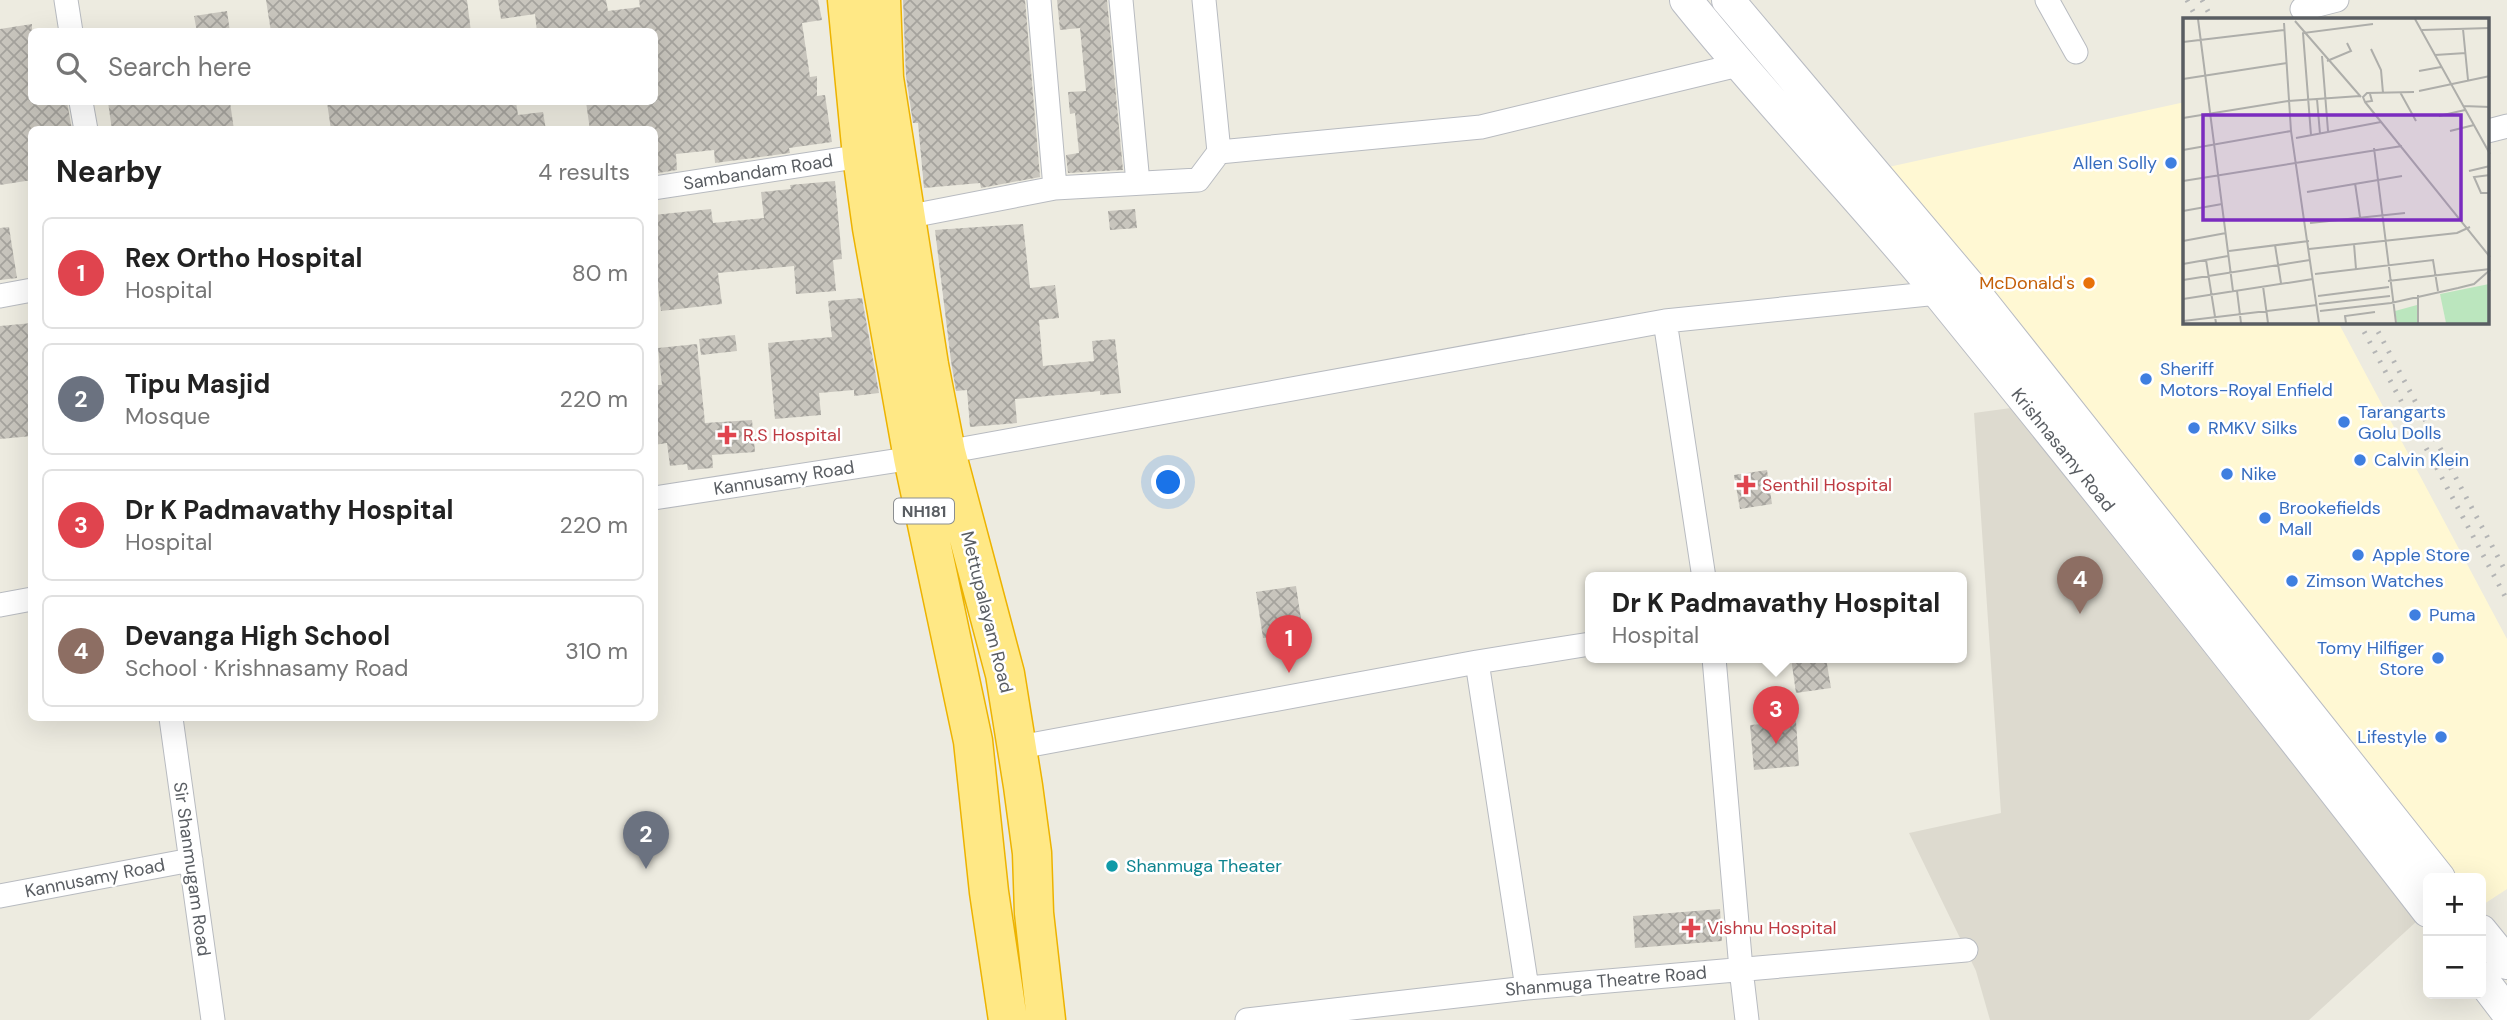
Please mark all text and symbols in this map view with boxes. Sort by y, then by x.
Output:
inset map [2183,18,2490,324]
search box [28,28,658,105]
icon: search [52,48,90,86]
text: Search here [108,50,251,84]
street label: Sambandam Road [681,148,835,196]
place label: Allen Solly [2073,151,2157,175]
text: Nearby [56,152,162,191]
marker: Allen Solly [2163,155,2179,171]
text: 4 results [538,157,630,187]
text: Rex Ortho Hospital [125,241,362,275]
text: 1 [77,258,85,288]
text: 80 m [572,258,628,288]
place label: McDonald's [1979,271,2075,295]
text: Hospital [125,275,212,305]
marker: McDonald's [2081,275,2097,291]
place label: Sheriff Motors-Royal Enfield [2160,357,2333,402]
text: Tipu Masjid [125,367,270,401]
marker: Sheriff Motors-Royal Enfield [2138,371,2154,387]
street label: Krishnasamy Road [2006,383,2120,517]
text: 2 [74,384,88,414]
text: 220 m [559,384,628,414]
place label: Tarangarts Golu Dolls [2358,400,2446,445]
text: Mosque [125,401,210,431]
marker: Tarangarts Golu Dolls [2336,414,2352,430]
place label: RMKV Silks [2208,416,2298,440]
marker: RMKV Silks [2186,420,2202,436]
place label: R.S Hospital [743,423,841,447]
marker: R.S Hospital [717,425,737,445]
place label: Calvin Klein [2374,448,2469,472]
marker: Calvin Klein [2352,452,2368,468]
street label: Kannusamy Road [712,455,856,501]
place label: Nike [2241,462,2276,486]
your location [1151,465,1185,499]
marker: Nike [2219,466,2235,482]
place label: Senthil Hospital [1762,473,1892,497]
marker: Senthil Hospital [1736,475,1756,495]
text: Dr K Padmavathy Hospital [125,493,453,527]
place label: Brookefields Mall [2279,496,2381,541]
road number: NH181 [894,498,954,524]
text: 3 [74,510,88,540]
text: 220 m [559,510,628,540]
marker: Brookefields Mall [2257,510,2273,526]
text: Hospital [125,527,212,557]
street label: Mettupalayam Road [955,529,1019,695]
place label: Apple Store [2372,543,2470,567]
marker: Apple Store [2350,547,2366,563]
pin: 4 [2057,556,2103,614]
place label: Zimson Watches [2306,569,2444,593]
popup [1585,572,1967,663]
marker: Zimson Watches [2284,573,2300,589]
text: Dr K Padmavathy Hospital [1612,586,1940,620]
place label: Puma [2429,603,2476,627]
marker: Puma [2407,607,2423,623]
pin: 1 [1266,615,1312,673]
text: Devanga High School [125,619,390,653]
text: Hospital [1612,620,1699,650]
text: 4 [74,636,88,666]
text: 310 m [565,636,628,666]
place label: Tomy Hilfiger Store [2317,636,2424,681]
marker: Tomy Hilfiger Store [2430,650,2446,666]
text: School · Krishnasamy Road [125,653,409,683]
pin: 3 [1753,686,1799,744]
place label: Lifestyle [2357,725,2427,749]
marker: Lifestyle [2433,729,2449,745]
street label: Sir Shanmugam Road [168,780,216,958]
pin: 2 [623,811,669,869]
street label: Kannusamy Road [23,853,167,903]
place label: Shanmuga Theater [1126,854,1282,878]
marker: Shanmuga Theater [1104,858,1120,874]
map controls [2423,873,2486,999]
button: + [2423,873,2486,936]
place label: Vishnu Hospital [1707,916,1837,940]
marker: Vishnu Hospital [1681,918,1701,938]
button: − [2423,936,2486,999]
street label: Shanmuga Theatre Road [1504,960,1708,1002]

